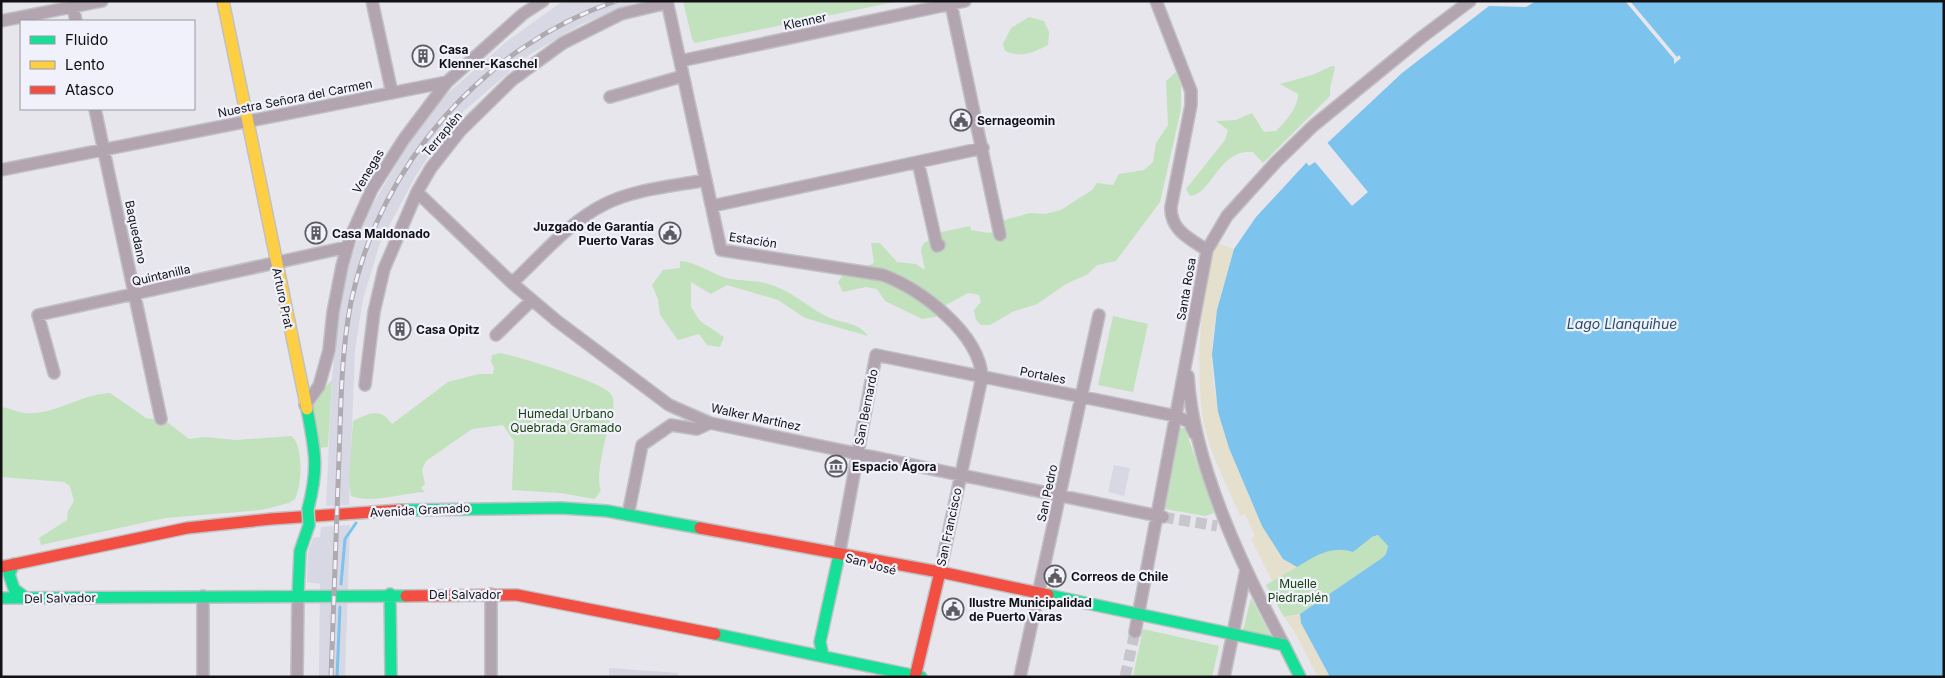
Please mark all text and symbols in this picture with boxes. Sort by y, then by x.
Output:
street label: Klenner [782,9,828,33]
legend [20,20,195,110]
text: Fluido [65,30,108,49]
place label: Casa Klenner-Kaschel [439,42,537,71]
building icon: Casa Klenner-Kaschel [411,44,435,68]
text: Lento [65,55,105,74]
street label: Nuestra Señora del Carmen [216,76,374,120]
text: Atasco [65,80,114,99]
street label: Terraplén [419,108,465,160]
public building icon: Sernageomin [949,108,973,132]
place label: Sernageomin [977,113,1055,128]
street label: Venegas [349,146,387,196]
street label: Baquedano [122,199,150,265]
place label: Juzgado de Garantía Puerto Varas [533,219,654,248]
building icon: Casa Maldonado [304,221,328,245]
public building icon: Juzgado de Garantía Puerto Varas [658,221,682,245]
place label: Casa Maldonado [332,226,430,241]
street label: Estación [728,229,778,251]
street label: Santa Rosa [1173,256,1199,322]
street label: Quintanilla [130,261,192,289]
street label: Arturo Prat [269,266,297,330]
water label: Lago Llanquihue [1567,315,1677,332]
building icon: Casa Opitz [388,317,412,341]
place label: Casa Opitz [416,322,480,337]
street label: Portales [1019,363,1067,387]
street label: San Bernardo [851,368,881,446]
street label: Walker Martínez [710,400,802,434]
park label: Humedal Urbano Quebrada Gramado [510,406,622,435]
museum icon: Espacio Ágora [824,454,848,478]
place label: Espacio Ágora [852,459,937,474]
street label: San Pedro [1034,463,1060,523]
street label: San Francisco [933,486,965,568]
street label: Avenida Gramado [369,500,471,520]
street label: San José [844,550,898,578]
public building icon: Correos de Chile [1043,564,1067,588]
place label: Correos de Chile [1071,569,1168,584]
park label: Muelle Piedraplén [1268,576,1328,605]
street label: Del Salvador [429,587,501,602]
street label: Del Salvador [24,590,97,606]
place label: Ilustre Municipalidad de Puerto Varas [969,595,1092,624]
public building icon: Ilustre Municipalidad de Puerto Varas [941,597,965,621]

